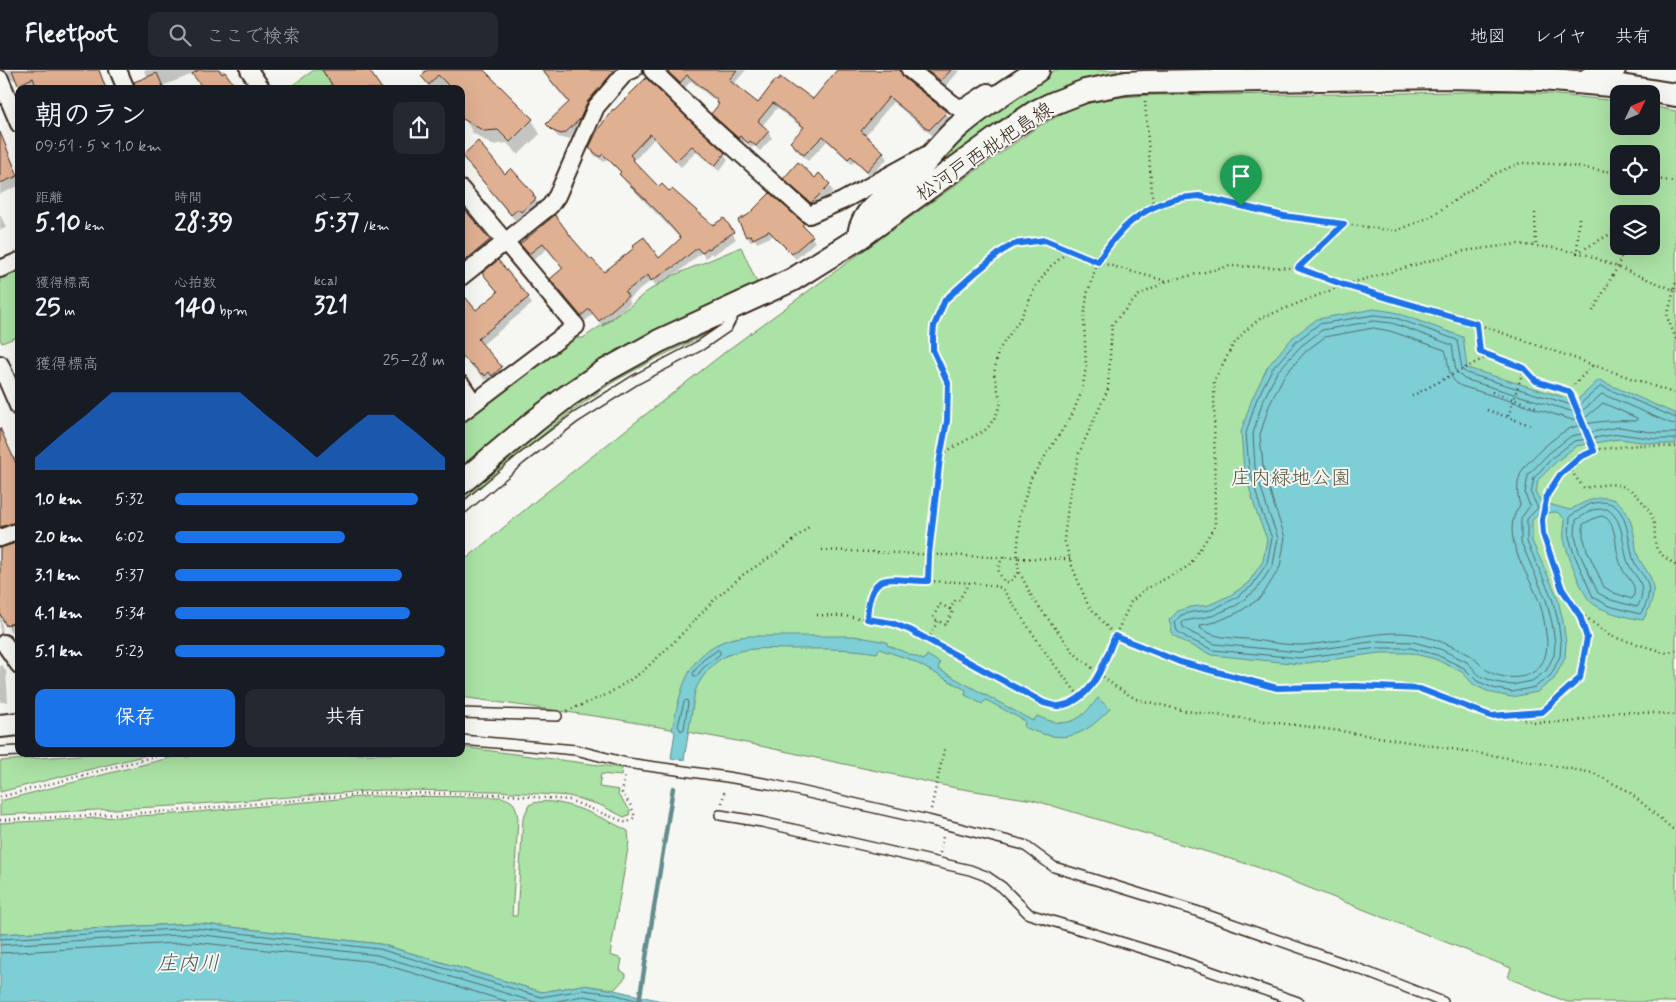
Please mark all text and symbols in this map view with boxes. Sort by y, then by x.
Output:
search box [148,12,498,57]
text: Fleetfoot [25,19,118,50]
icon: search [166,21,194,49]
text: ここで検索 [206,24,301,49]
text: 地図 [1470,25,1506,49]
text: レイヤ [1534,25,1587,49]
text: 共有 [1615,25,1651,49]
north arrow [1610,85,1660,135]
map controls [1610,85,1660,255]
street label: 松河戸西枇杷島線 [911,96,1059,208]
text: 朝のラン [35,98,147,135]
button: share [393,102,445,154]
text: 09:51 · 5 × 1.0 km [35,136,162,157]
button: locate [1610,145,1660,195]
pin [1220,155,1262,206]
icon: arrive [1227,162,1255,190]
text: 距離 [35,189,63,207]
text: 時間 [174,189,202,207]
text: ペース [314,189,355,207]
button: layers [1610,205,1660,255]
text: 5.10 [35,207,81,240]
text: 28:39 [174,207,233,240]
text: 5:37 [314,207,359,240]
text: km [81,217,105,235]
text: /km [359,217,390,235]
text: kcal [314,272,337,290]
text: 獲得標高 [35,274,91,292]
text: 心拍数 [174,274,216,292]
text: 321 [314,290,348,323]
text: 25 [35,292,61,325]
text: 140 [174,292,216,325]
text: m [61,302,76,320]
text: bpm [216,302,248,320]
text: 25–28 m [383,350,445,371]
text: 獲得標高 [35,354,99,375]
park label: 庄内緑地公園 [1231,465,1351,492]
text: 1.0 km [35,489,82,510]
text: 5:32 [115,489,145,510]
text: 2.0 km [35,527,83,548]
text: 6:02 [115,527,145,548]
text: 3.1 km [35,565,80,586]
text: 5:37 [115,565,144,586]
text: 4.1 km [35,603,82,624]
text: 5:34 [115,603,146,624]
text: 5.1 km [35,641,83,662]
text: 5:23 [115,641,143,662]
button: 保存 [35,689,235,747]
button: 共有 [245,689,445,747]
water label: 庄内川 [157,950,220,978]

